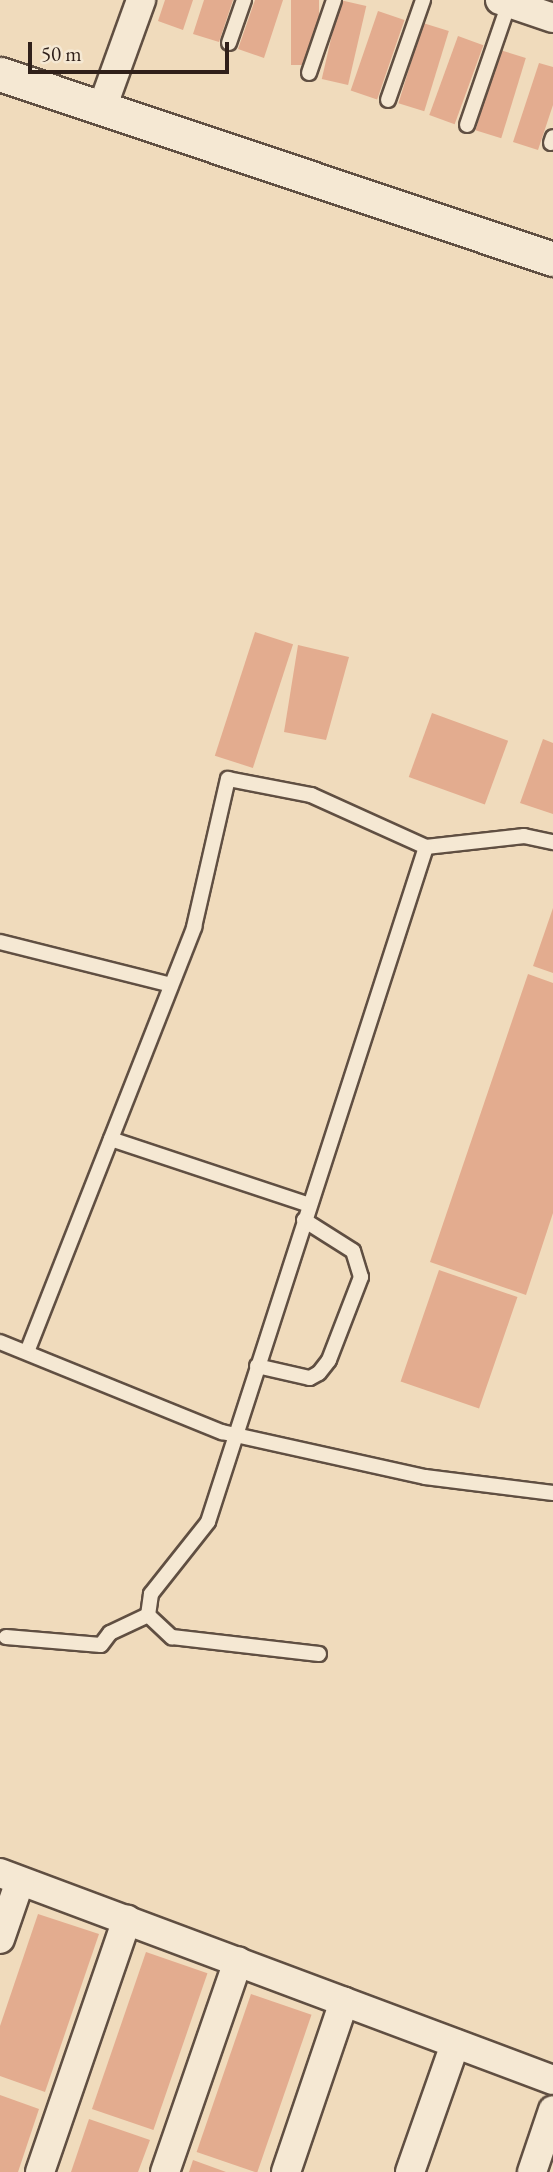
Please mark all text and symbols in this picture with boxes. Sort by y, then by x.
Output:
scale bar [32,28,233,72]
text: 50 m [41,40,82,67]

